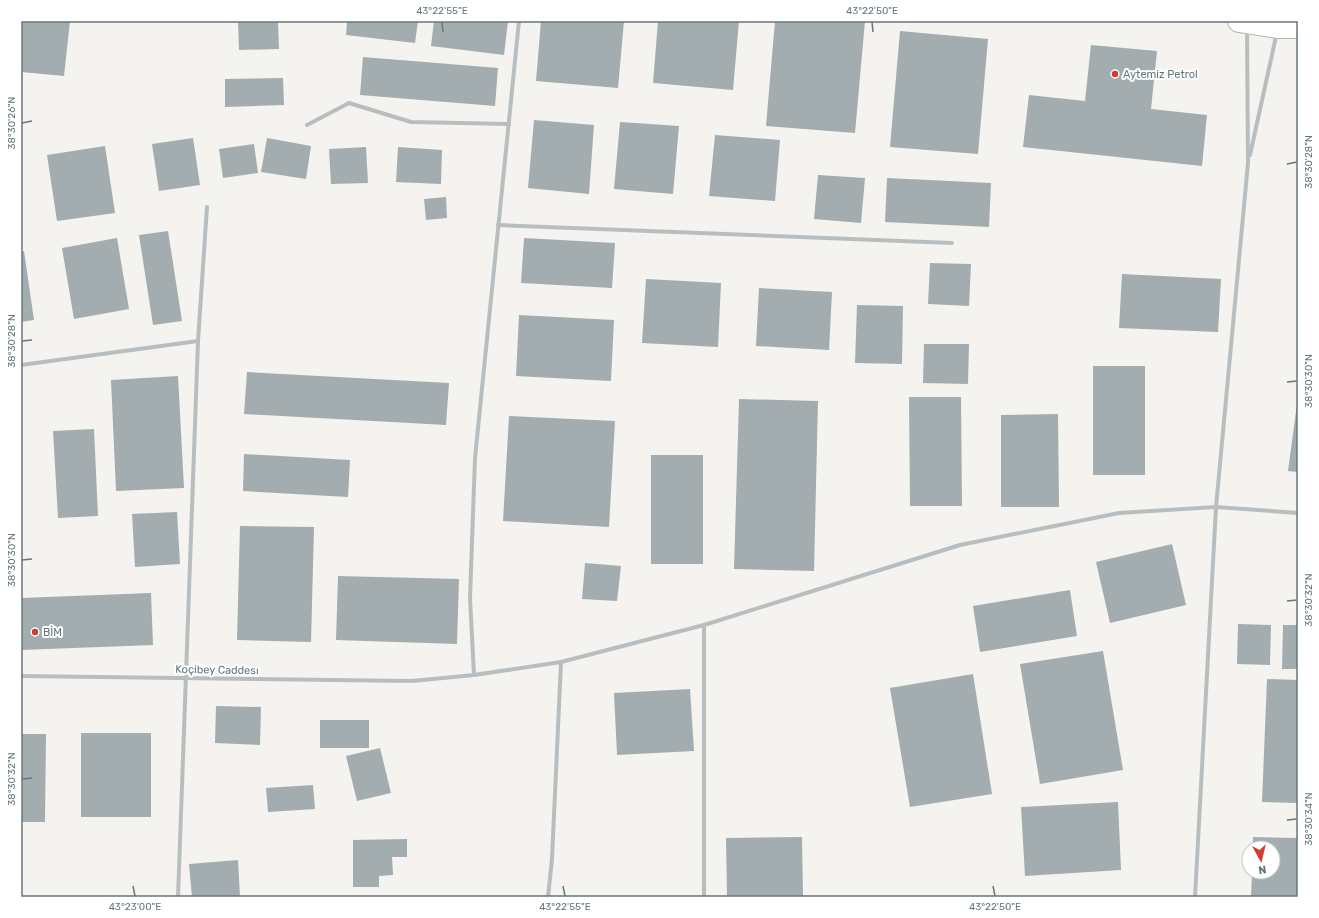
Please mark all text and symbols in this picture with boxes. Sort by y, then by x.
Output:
text: 43°22'55"E [416,5,468,17]
text: 43°22'50"E [846,5,898,17]
place label: Aytemiz Petrol [1123,68,1198,81]
marker: Aytemiz Petrol [1110,69,1120,79]
text: 38°30'26"N [6,96,18,150]
text: 38°30'28"N [1303,135,1315,189]
text: 38°30'28"N [6,314,18,368]
text: 38°30'30"N [1303,354,1315,408]
text: 38°30'30"N [6,533,18,587]
text: 38°30'32"N [1303,573,1315,627]
place label: BİM [43,625,62,639]
marker: BİM [30,627,40,637]
street label: Koçibey Caddesı [175,663,259,677]
text: 38°30'32"N [6,752,18,806]
text: 38°30'34"N [1303,792,1315,846]
north arrow [1241,840,1281,880]
text: N [1257,862,1267,876]
text: 43°23'00"E [109,901,161,913]
text: 43°22'55"E [539,901,591,913]
text: 43°22'50"E [969,901,1021,913]

